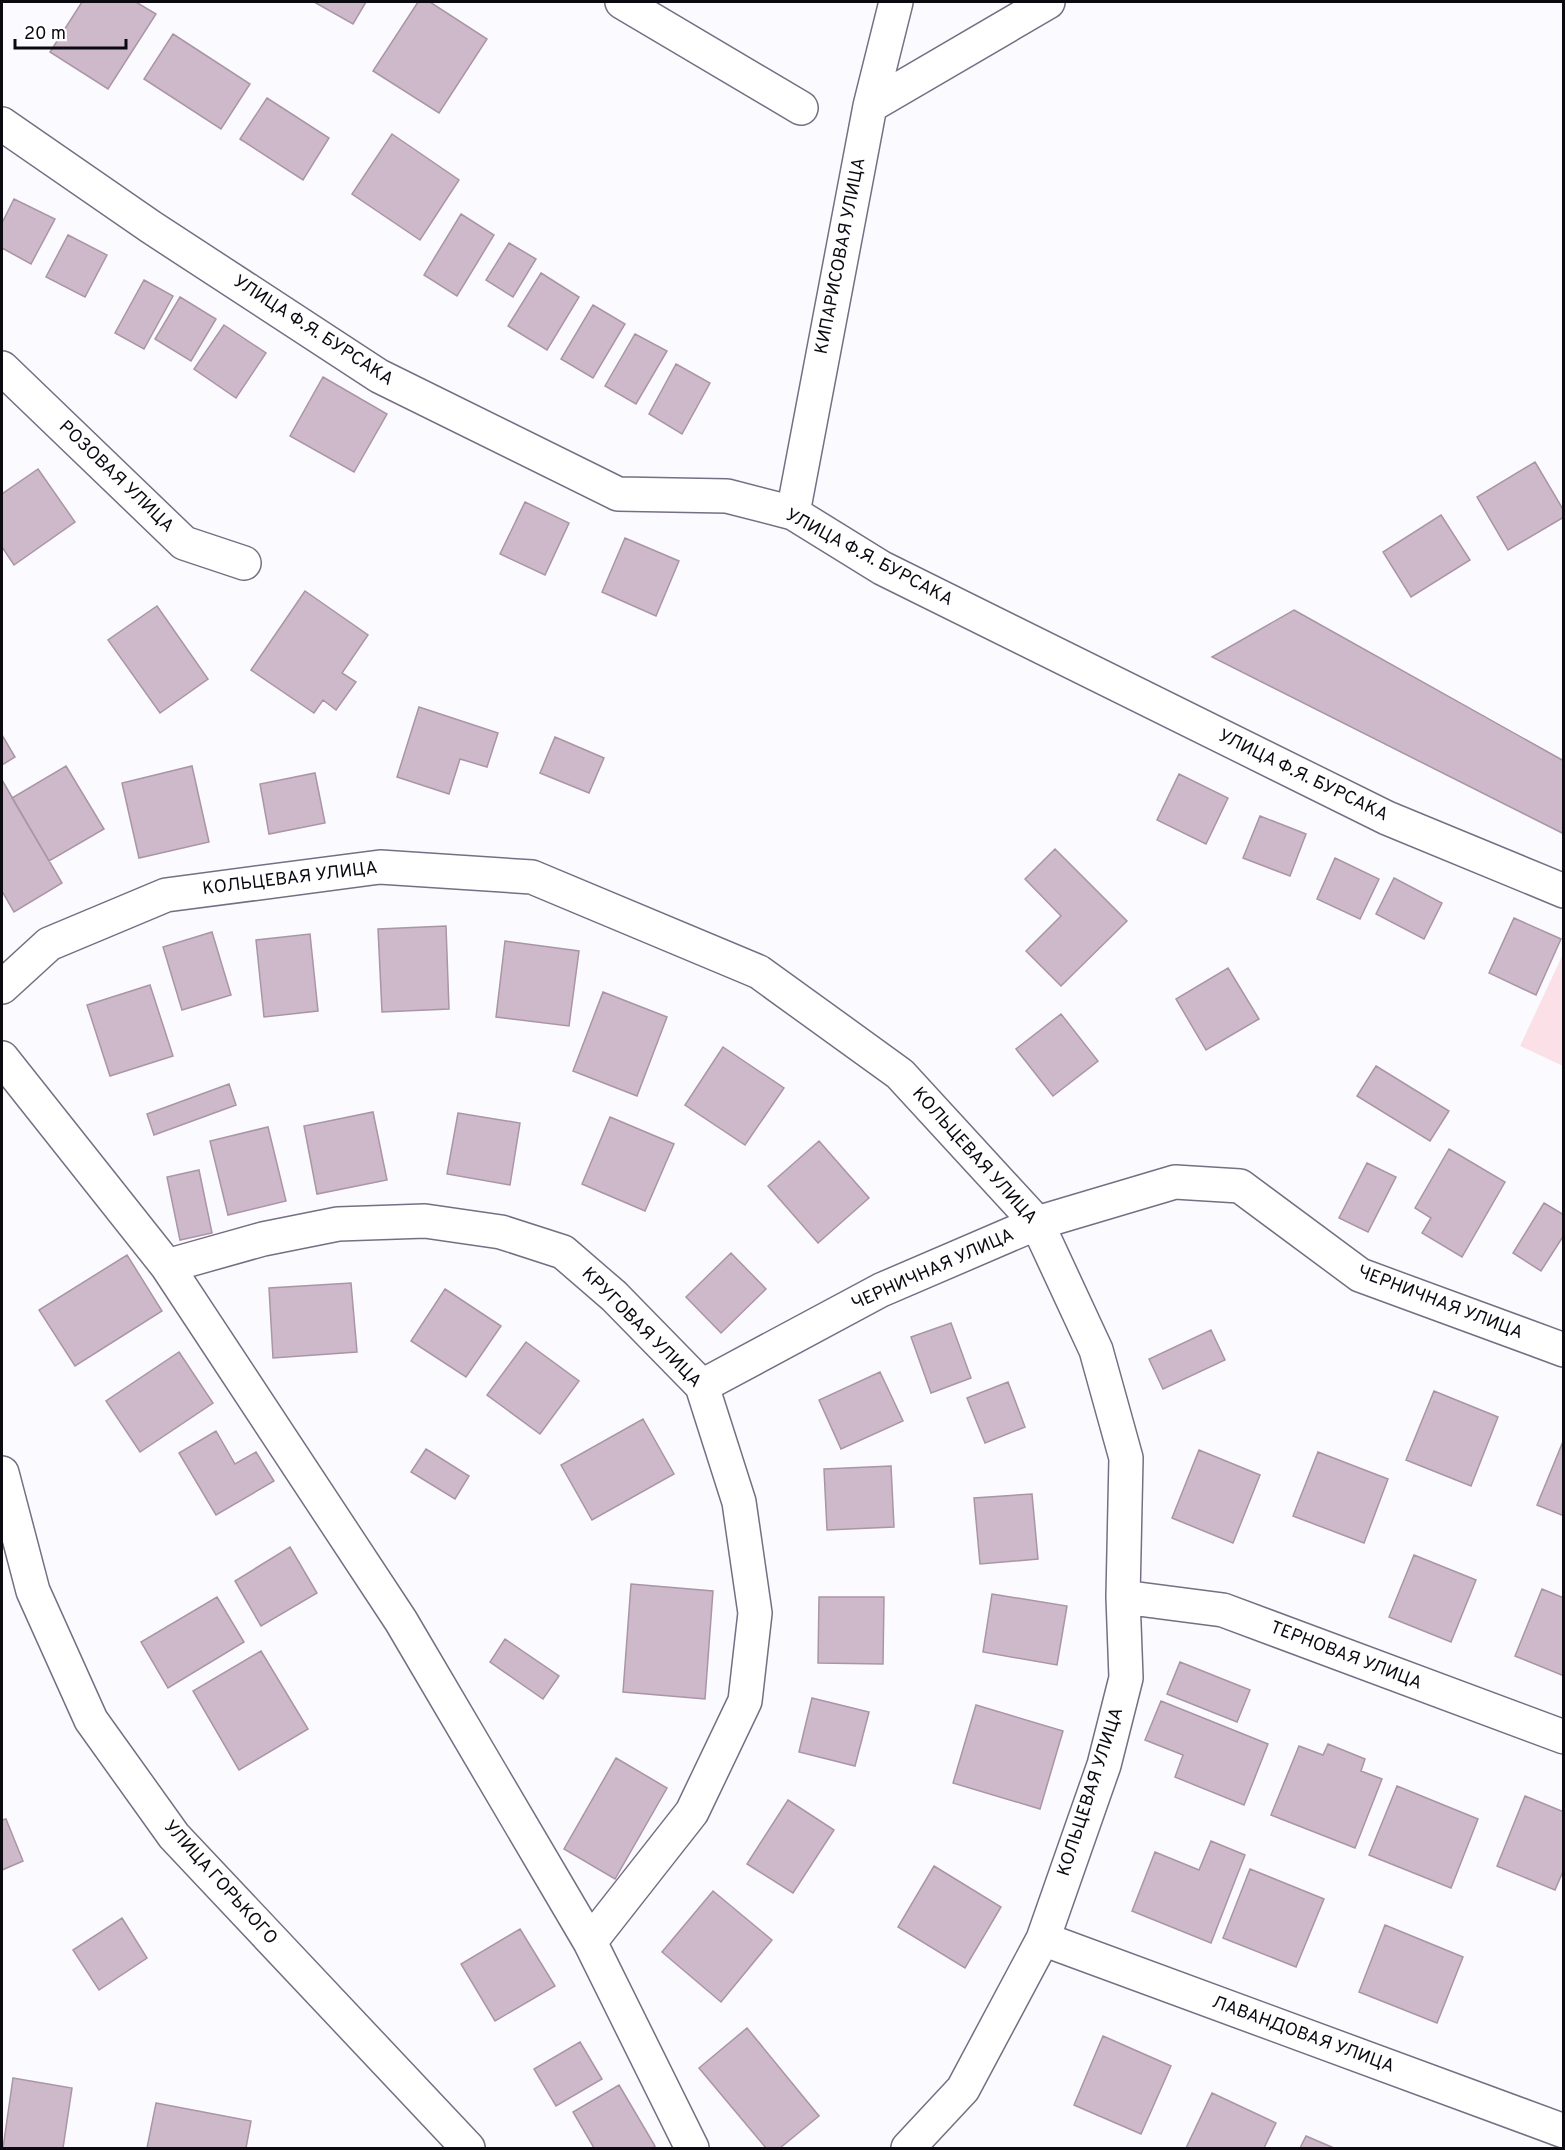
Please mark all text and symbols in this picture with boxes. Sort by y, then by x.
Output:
scale bar [15,12,126,50]
text: 20 m [24,23,66,46]
street label: КИПАРИСОВАЯ УЛИЦА [811,156,871,356]
street label: УЛИЦА Ф.Я. БУРСАКА [229,271,397,391]
street label: РОЗОВАЯ УЛИЦА [53,416,179,538]
street label: УЛИЦА Ф.Я. БУРСАКА [781,504,957,612]
street label: УЛИЦА Ф.Я. БУРСАКА [1214,725,1392,827]
street label: КОЛЬЦЕВАЯ УЛИЦА [201,857,379,901]
street label: КОЛЬЦЕВАЯ УЛИЦА [906,1083,1042,1229]
street label: ЧЕРНИЧНАЯ УЛИЦА [848,1224,1018,1316]
street label: ЧЕРНИЧНАЯ УЛИЦА [1354,1261,1526,1345]
street label: КРУГОВАЯ УЛИЦА [576,1263,706,1393]
street label: ТЕРНОВАЯ УЛИЦА [1267,1616,1425,1696]
street label: КОЛЬЦЕВАЯ УЛИЦА [1053,1705,1129,1879]
street label: УЛИЦА ГОРЬКОГО [158,1816,282,1950]
street label: ЛАВАНДОВАЯ УЛИЦА [1209,1991,1397,2079]

